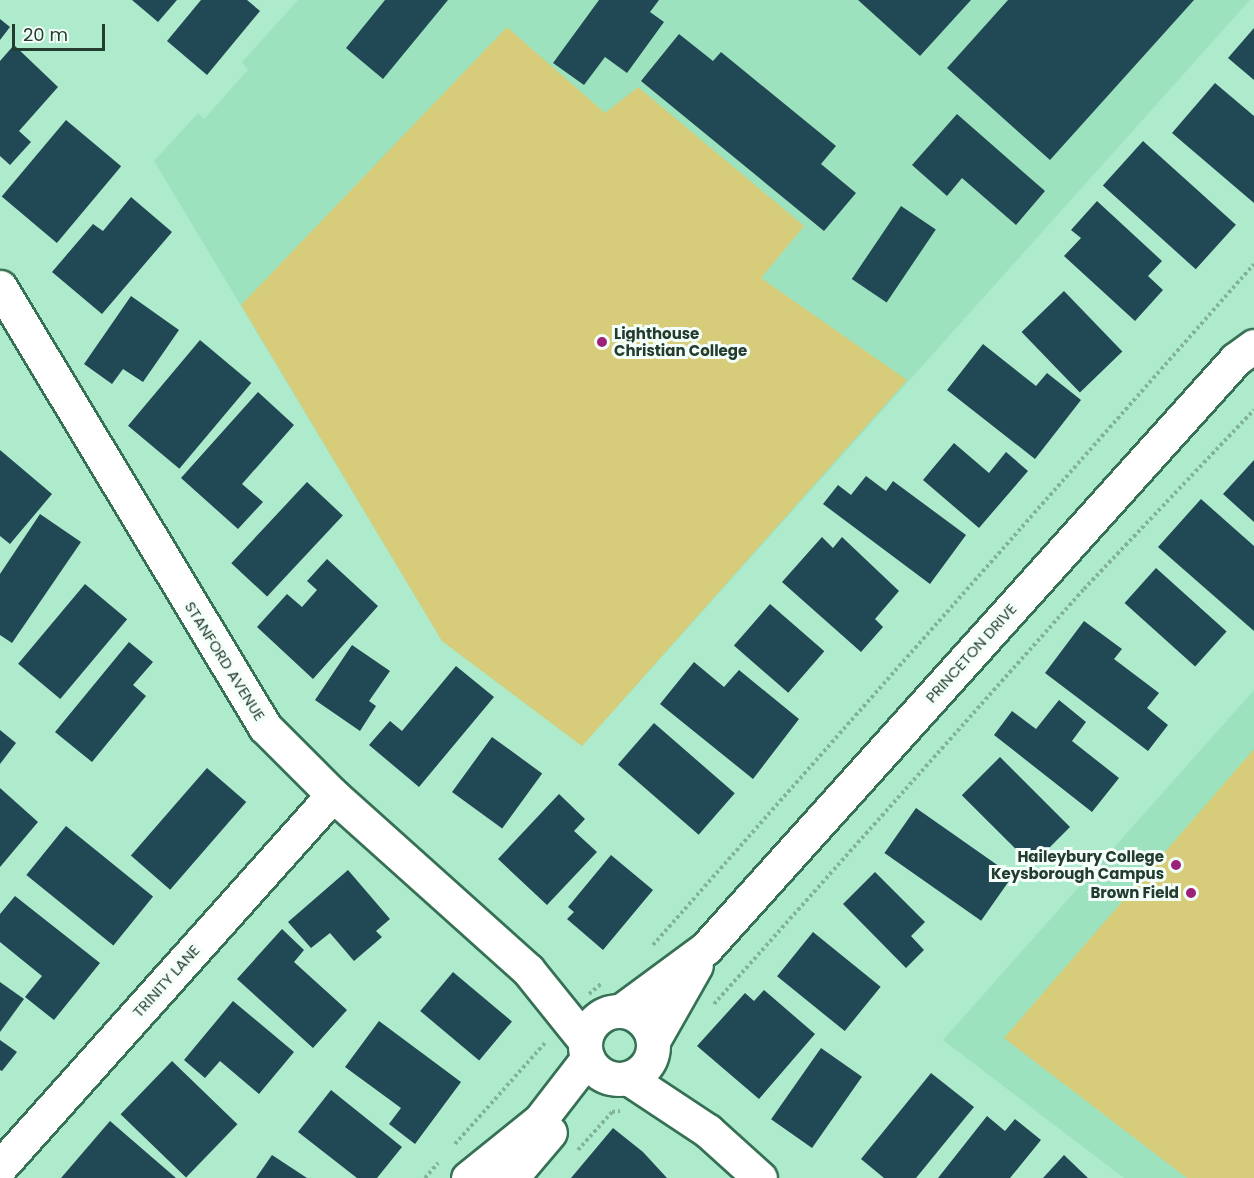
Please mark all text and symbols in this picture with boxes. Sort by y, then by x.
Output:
scale bar [15,12,108,50]
text: 20 m [23,22,68,47]
place label: Lighthouse Christian College [614,324,747,359]
marker: Lighthouse Christian College [595,335,609,349]
street label: STANFORD AVENUE [181,598,269,724]
street label: PRINCETON DRIVE [922,600,1020,706]
place label: Haileybury College Keysborough Campus [991,847,1164,882]
marker: Haileybury College Keysborough Campus [1169,858,1183,872]
place label: Brown Field [1090,884,1179,902]
marker: Brown Field [1184,886,1198,900]
street label: TRINITY LANE [129,941,203,1021]

